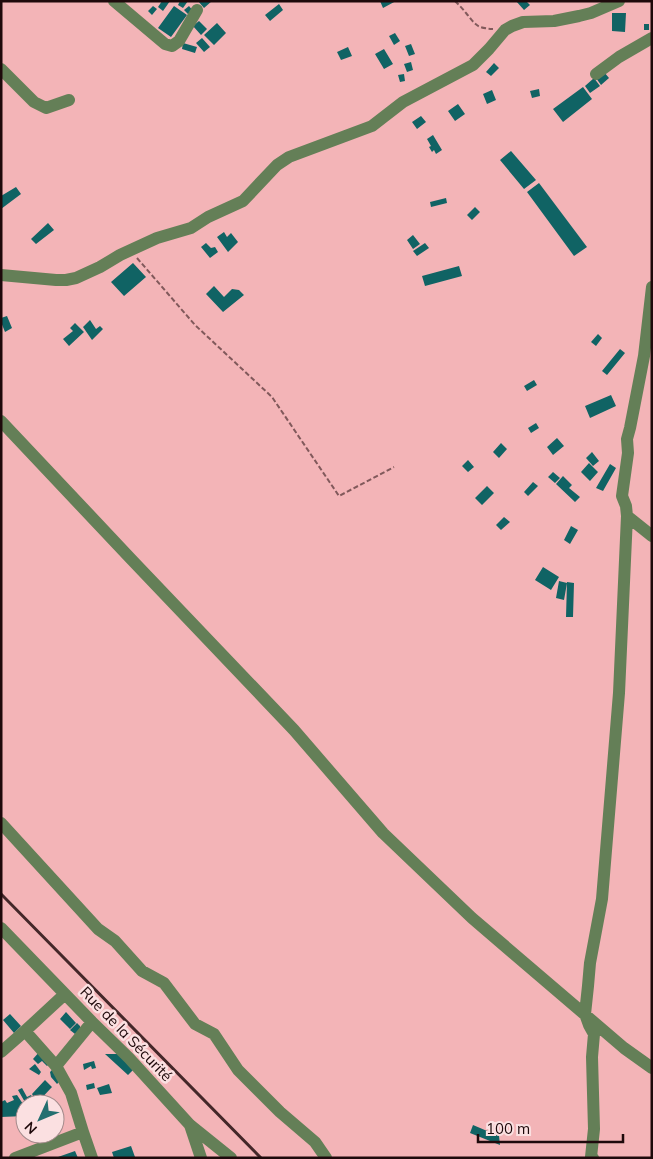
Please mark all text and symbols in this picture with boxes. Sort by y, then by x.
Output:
street label: Rue de la Sécurité [76,982,176,1085]
north arrow [15,1094,65,1144]
scale bar [478,1112,623,1144]
text: N [21,1118,41,1138]
text: 100 m [486,1119,530,1138]

